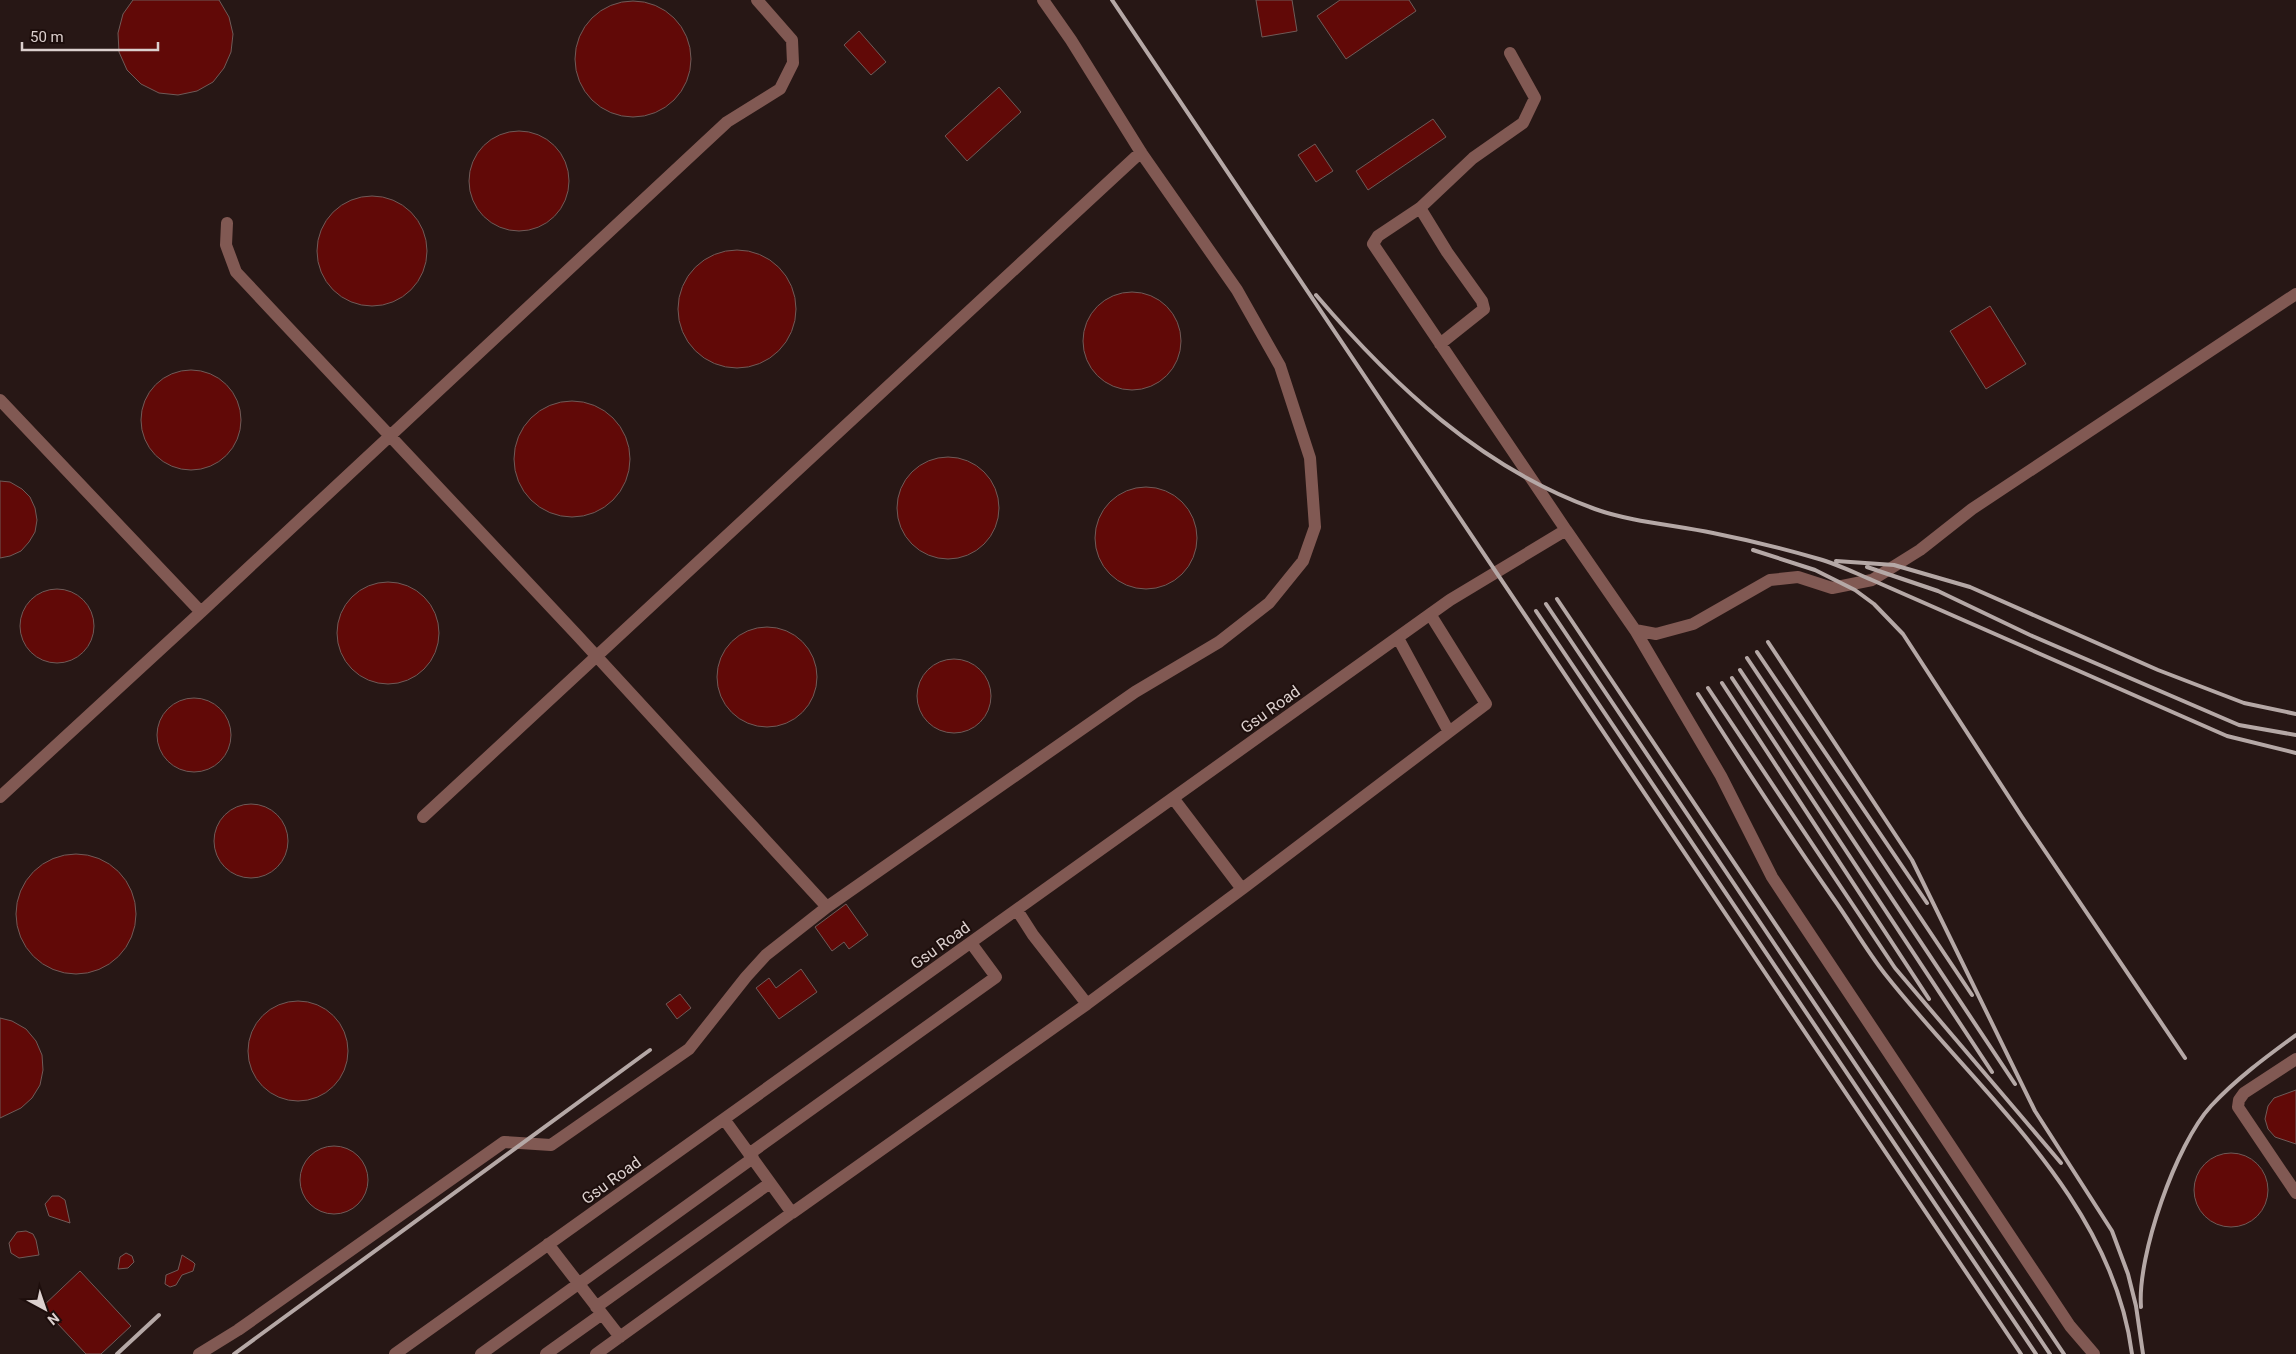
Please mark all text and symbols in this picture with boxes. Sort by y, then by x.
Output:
scale bar [22,20,159,52]
text: 50 m [30,28,64,46]
street label: Gsu Road [1237,682,1304,737]
street label: Gsu Road [907,918,974,973]
street label: Gsu Road [578,1153,645,1208]
north arrow [20,1284,70,1334]
text: N [44,1310,62,1328]

